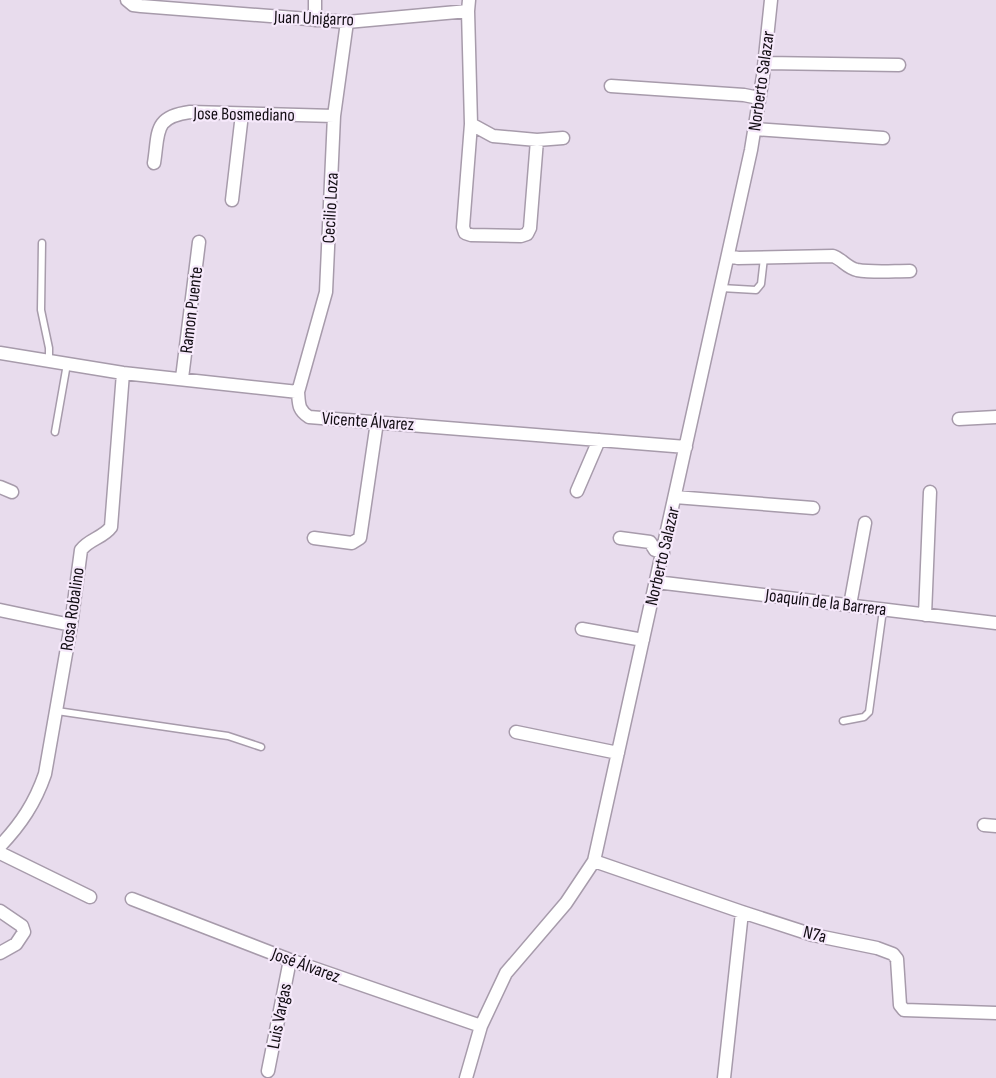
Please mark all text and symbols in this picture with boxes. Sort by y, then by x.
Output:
street label: Juan Unigarro [273,7,354,30]
street label: Norberto Salazar [744,30,779,133]
street label: Jose Bosmediano [192,103,295,126]
street label: Cecilio Loza [318,172,343,244]
street label: Ramon Puente [176,265,207,355]
street label: Vicente Álvarez [321,408,415,435]
street label: Norberto Salazar [641,505,684,608]
street label: Rosa Robalino [56,566,89,652]
street label: Joaquín de la Barrera [763,585,888,620]
street label: N7a [801,922,829,947]
street label: José Álvarez [268,943,343,988]
street label: Luis Vargas [263,982,296,1051]

